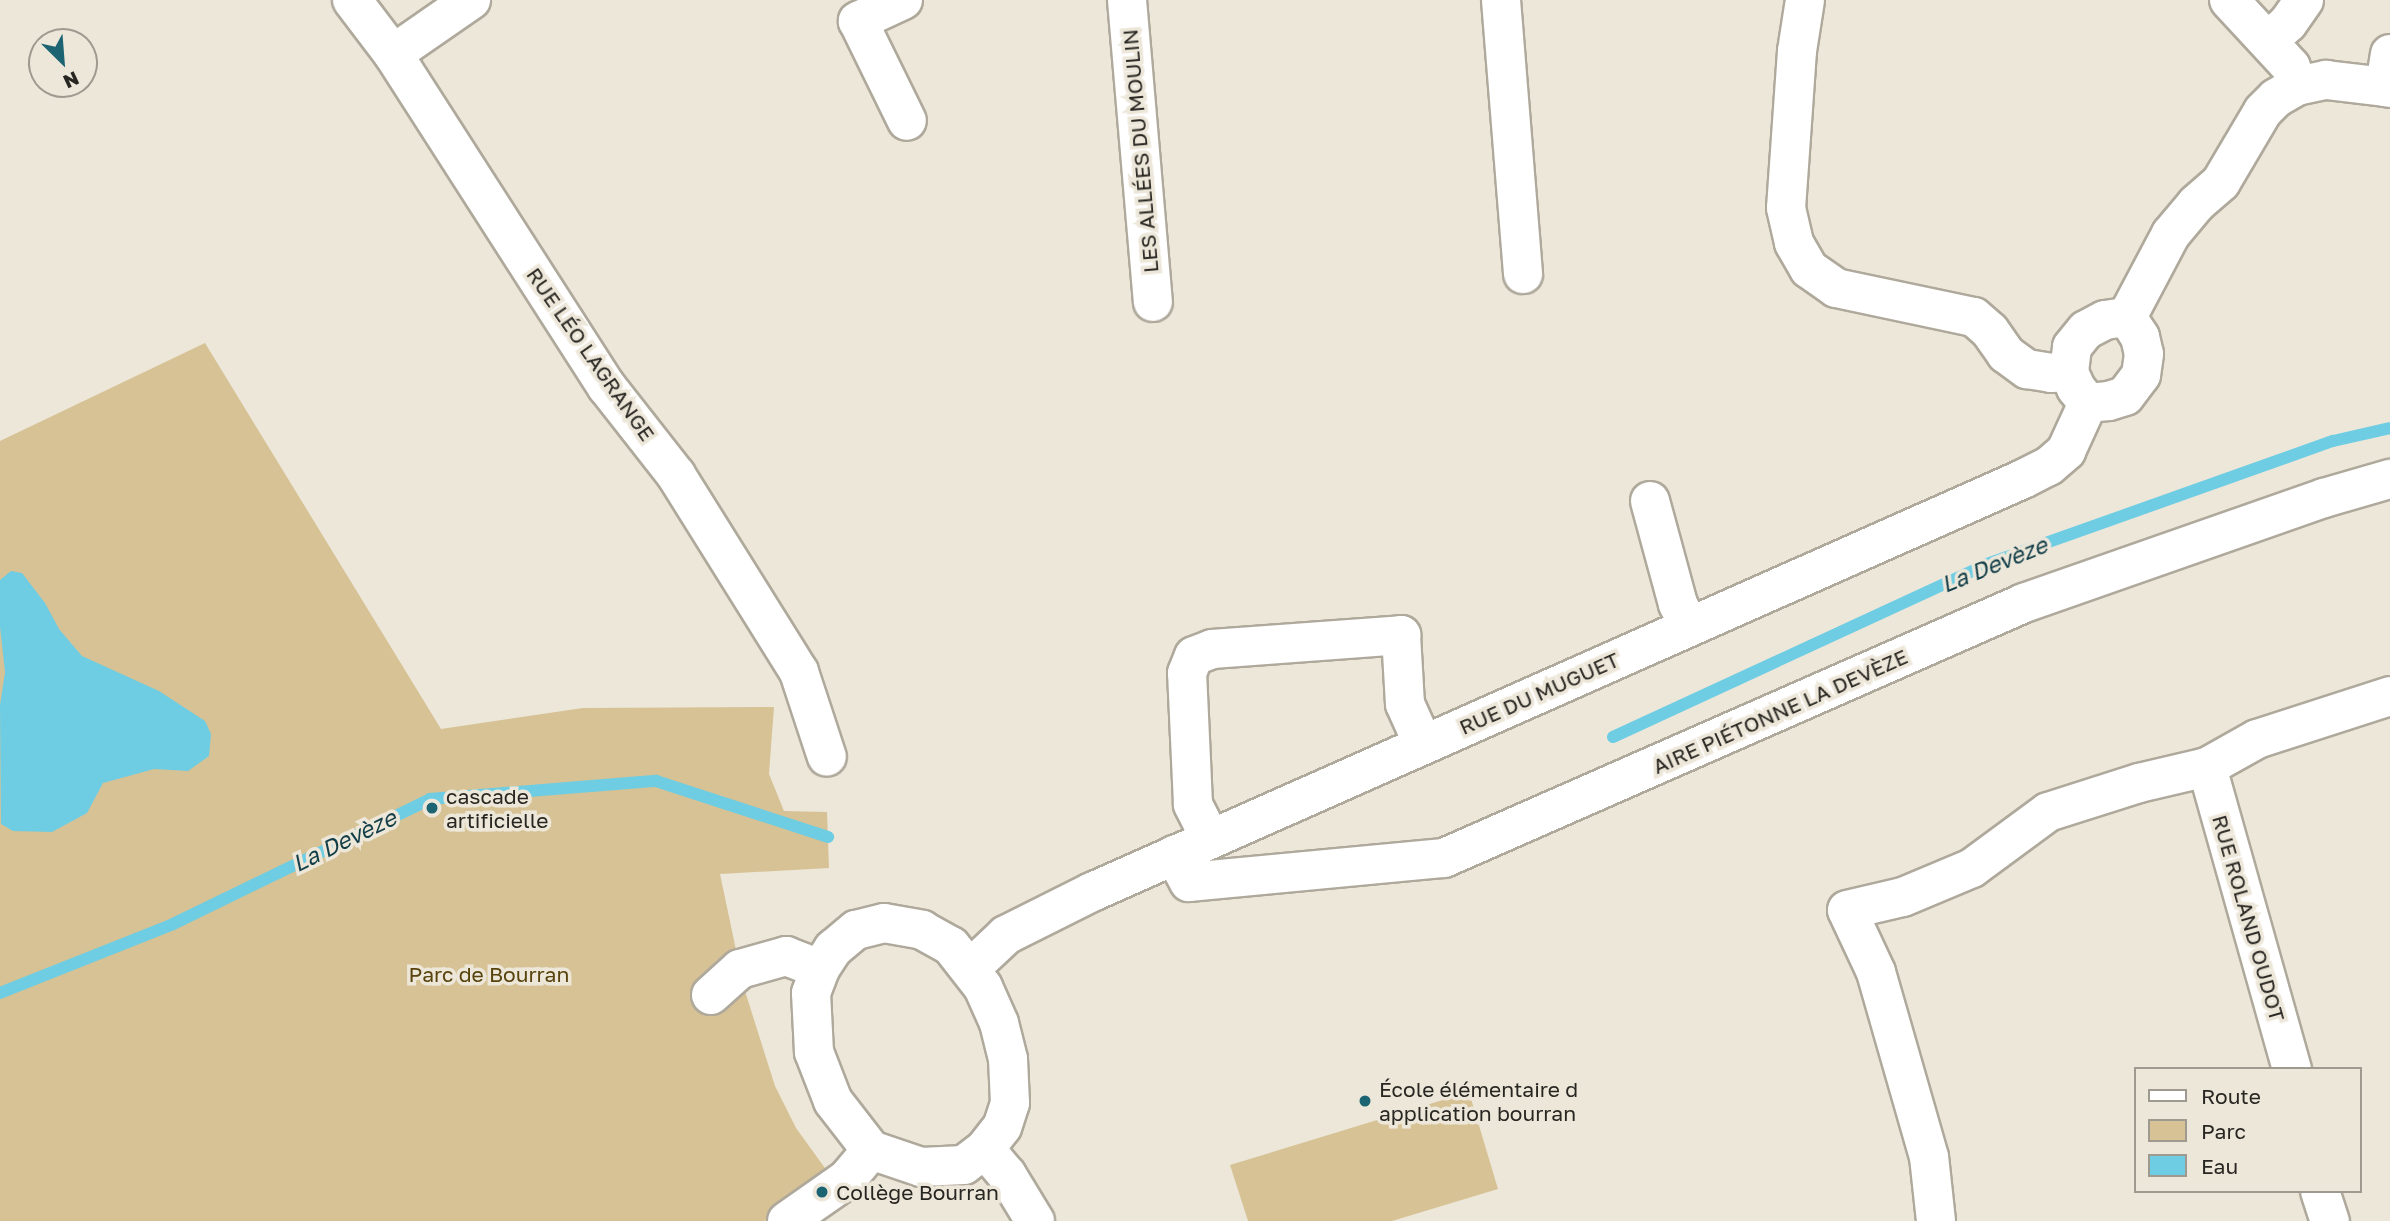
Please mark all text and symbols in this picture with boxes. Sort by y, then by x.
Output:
north arrow [28,28,98,98]
street label: LES ALLÉES DU MOULIN [1117,28,1163,274]
text: N [60,67,83,94]
street label: RUE LÉO LAGRANGE [522,262,660,446]
water label: La Devèze [1937,530,2051,598]
street label: AIRE PIÉTONNE LA DEVÈZE [1649,643,1911,779]
street label: RUE DU MUGUET [1455,646,1623,740]
place label: cascade artificielle [446,783,548,833]
marker: cascade artificielle [424,800,440,816]
water label: La Devèze [288,803,400,877]
street label: RUE ROLAND OUDOT [2207,812,2291,1024]
park label: Parc de Bourran [409,961,569,987]
legend [2134,1067,2362,1193]
place label: École élémentaire d application bourran [1379,1076,1578,1126]
text: Route [2201,1083,2261,1109]
marker: École élémentaire d application bourran [1357,1093,1373,1109]
text: Parc [2201,1118,2246,1144]
text: Eau [2201,1153,2238,1179]
place label: Collège Bourran [836,1179,999,1205]
marker: Collège Bourran [814,1184,830,1200]

